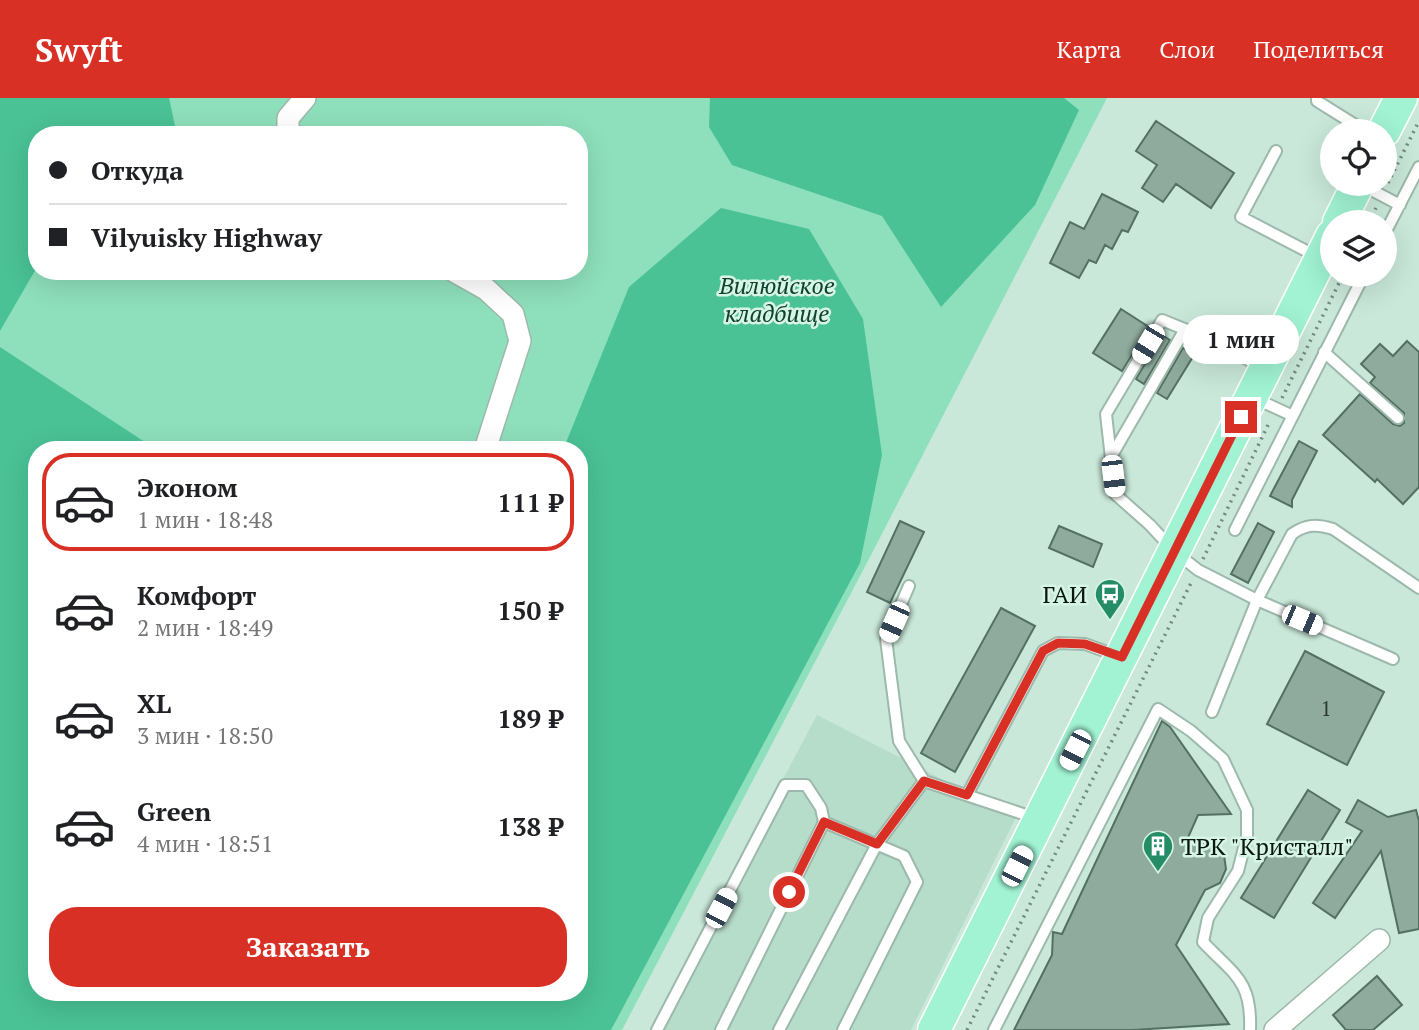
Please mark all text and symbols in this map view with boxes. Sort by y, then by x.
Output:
text: Swyft [35,28,123,71]
text: Карта [1056,33,1121,65]
text: Слои [1159,33,1215,65]
text: Поделиться [1253,33,1384,65]
map controls [1320,119,1397,287]
button: locate [1320,119,1397,196]
text: Откуда [91,153,184,187]
button: layers [1320,210,1397,287]
text: Vilyuisky Highway [91,220,322,254]
park label: Вилюйское кладбище [718,269,835,329]
callout: 1 мин [1183,316,1299,364]
car [1129,321,1168,367]
text: 1 мин [1207,324,1275,355]
route end [1225,401,1257,433]
car [1101,454,1126,498]
text: Эконом [137,470,238,504]
icon: car [53,471,116,534]
text: 111 ₽ [497,485,563,519]
text: 1 мин · 18:48 [137,504,273,535]
bus stop icon: ГАИ [1093,577,1127,621]
text: Комфорт [137,578,256,612]
place label: ГАИ [1042,578,1087,610]
icon: car [53,579,116,642]
text: 150 ₽ [497,593,563,627]
car [876,599,913,645]
car [1279,602,1326,638]
text: 2 мин · 18:49 [137,612,273,643]
text: XL [137,686,171,720]
icon: car [53,687,116,750]
house number: 1 [1320,694,1332,722]
text: 189 ₽ [497,701,563,735]
text: 3 мин · 18:50 [137,720,273,751]
car [1057,727,1094,773]
text: Green [137,794,211,828]
icon: car [53,795,116,858]
text: 138 ₽ [497,809,563,843]
text: 4 мин · 18:51 [137,828,273,859]
building icon: ТРК "Кристалл" [1141,829,1175,873]
place label: ТРК "Кристалл" [1181,830,1353,862]
car [999,843,1036,889]
route start [773,876,805,908]
car [702,885,741,931]
button: Заказать [49,907,567,987]

